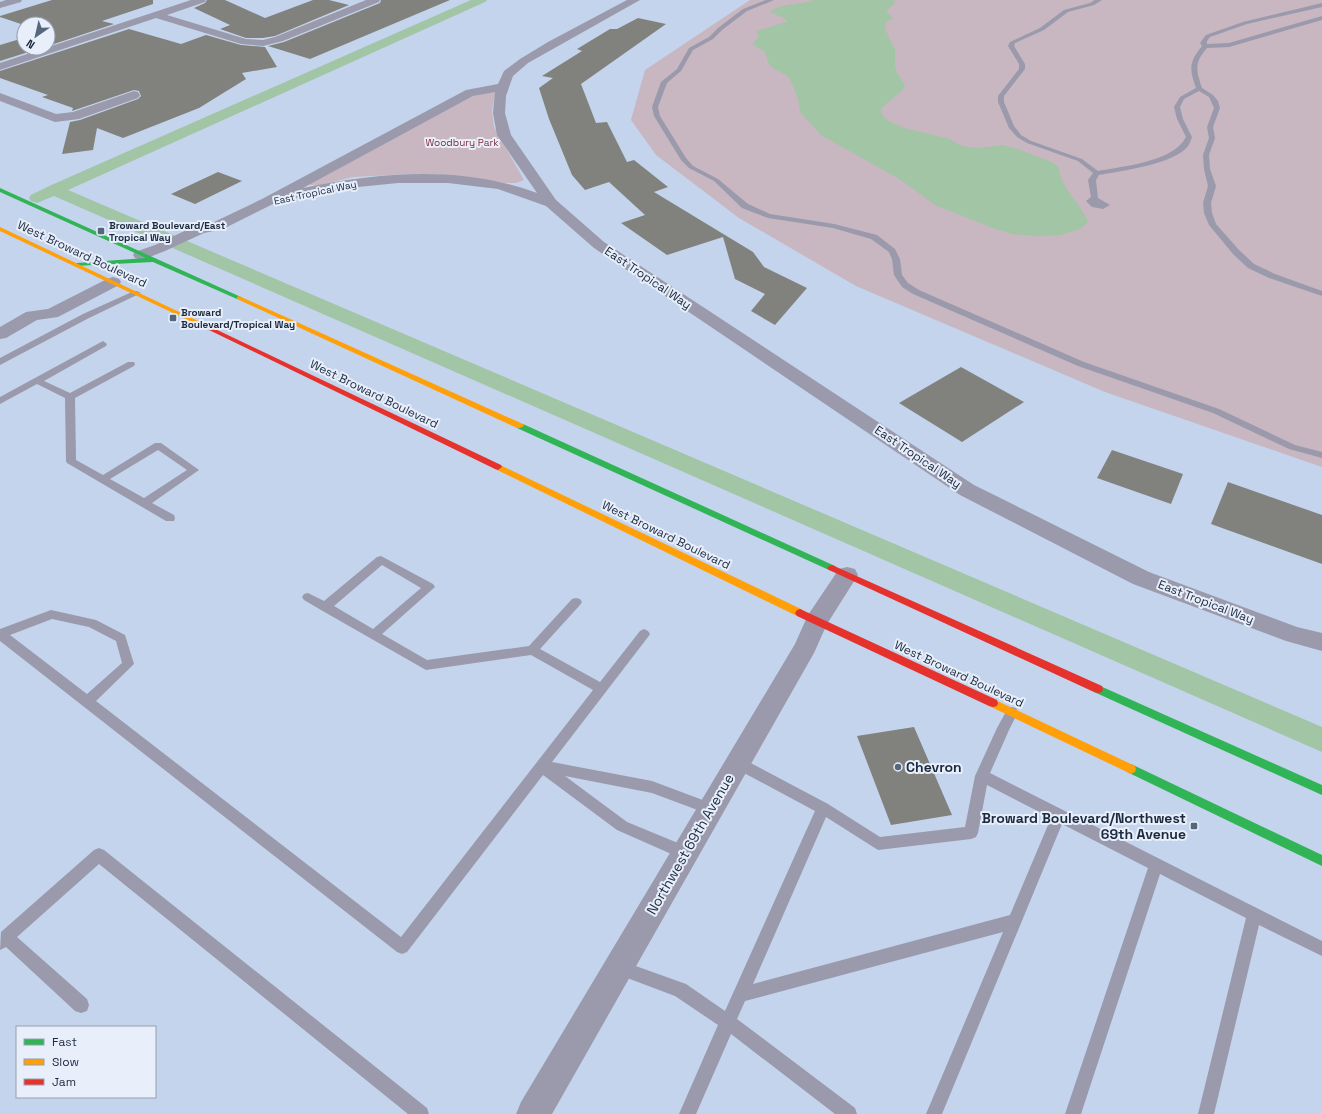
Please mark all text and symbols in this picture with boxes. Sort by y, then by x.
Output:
north arrow [16,16,56,56]
text: N [23,36,37,52]
park label: Woodbury Park [425,136,499,149]
street label: East Tropical Way [273,177,358,208]
street label: West Broward Boulevard [15,217,149,291]
place label: Broward Boulevard/East Tropical Way [109,219,226,244]
marker: Broward Boulevard/East Tropical Way [96,226,106,236]
street label: East Tropical Way [602,243,694,313]
place label: Broward Boulevard/Tropical Way [181,306,295,331]
marker: Broward Boulevard/Tropical Way [168,313,178,323]
street label: West Broward Boulevard [307,356,441,432]
street label: East Tropical Way [872,422,964,492]
street label: West Broward Boulevard [599,497,733,573]
street label: East Tropical Way [1156,576,1256,628]
street label: West Broward Boulevard [892,637,1026,711]
place label: Chevron [906,758,962,776]
marker: Chevron [893,762,903,772]
street label: Northwest 69th Avenue [642,770,738,918]
place label: Broward Boulevard/Northwest 69th Avenue [982,809,1186,843]
marker: Broward Boulevard/Northwest 69th Avenue [1189,821,1199,831]
legend [16,1026,156,1098]
text: Fast [52,1034,77,1050]
text: Slow [52,1054,79,1070]
text: Jam [52,1074,76,1090]

